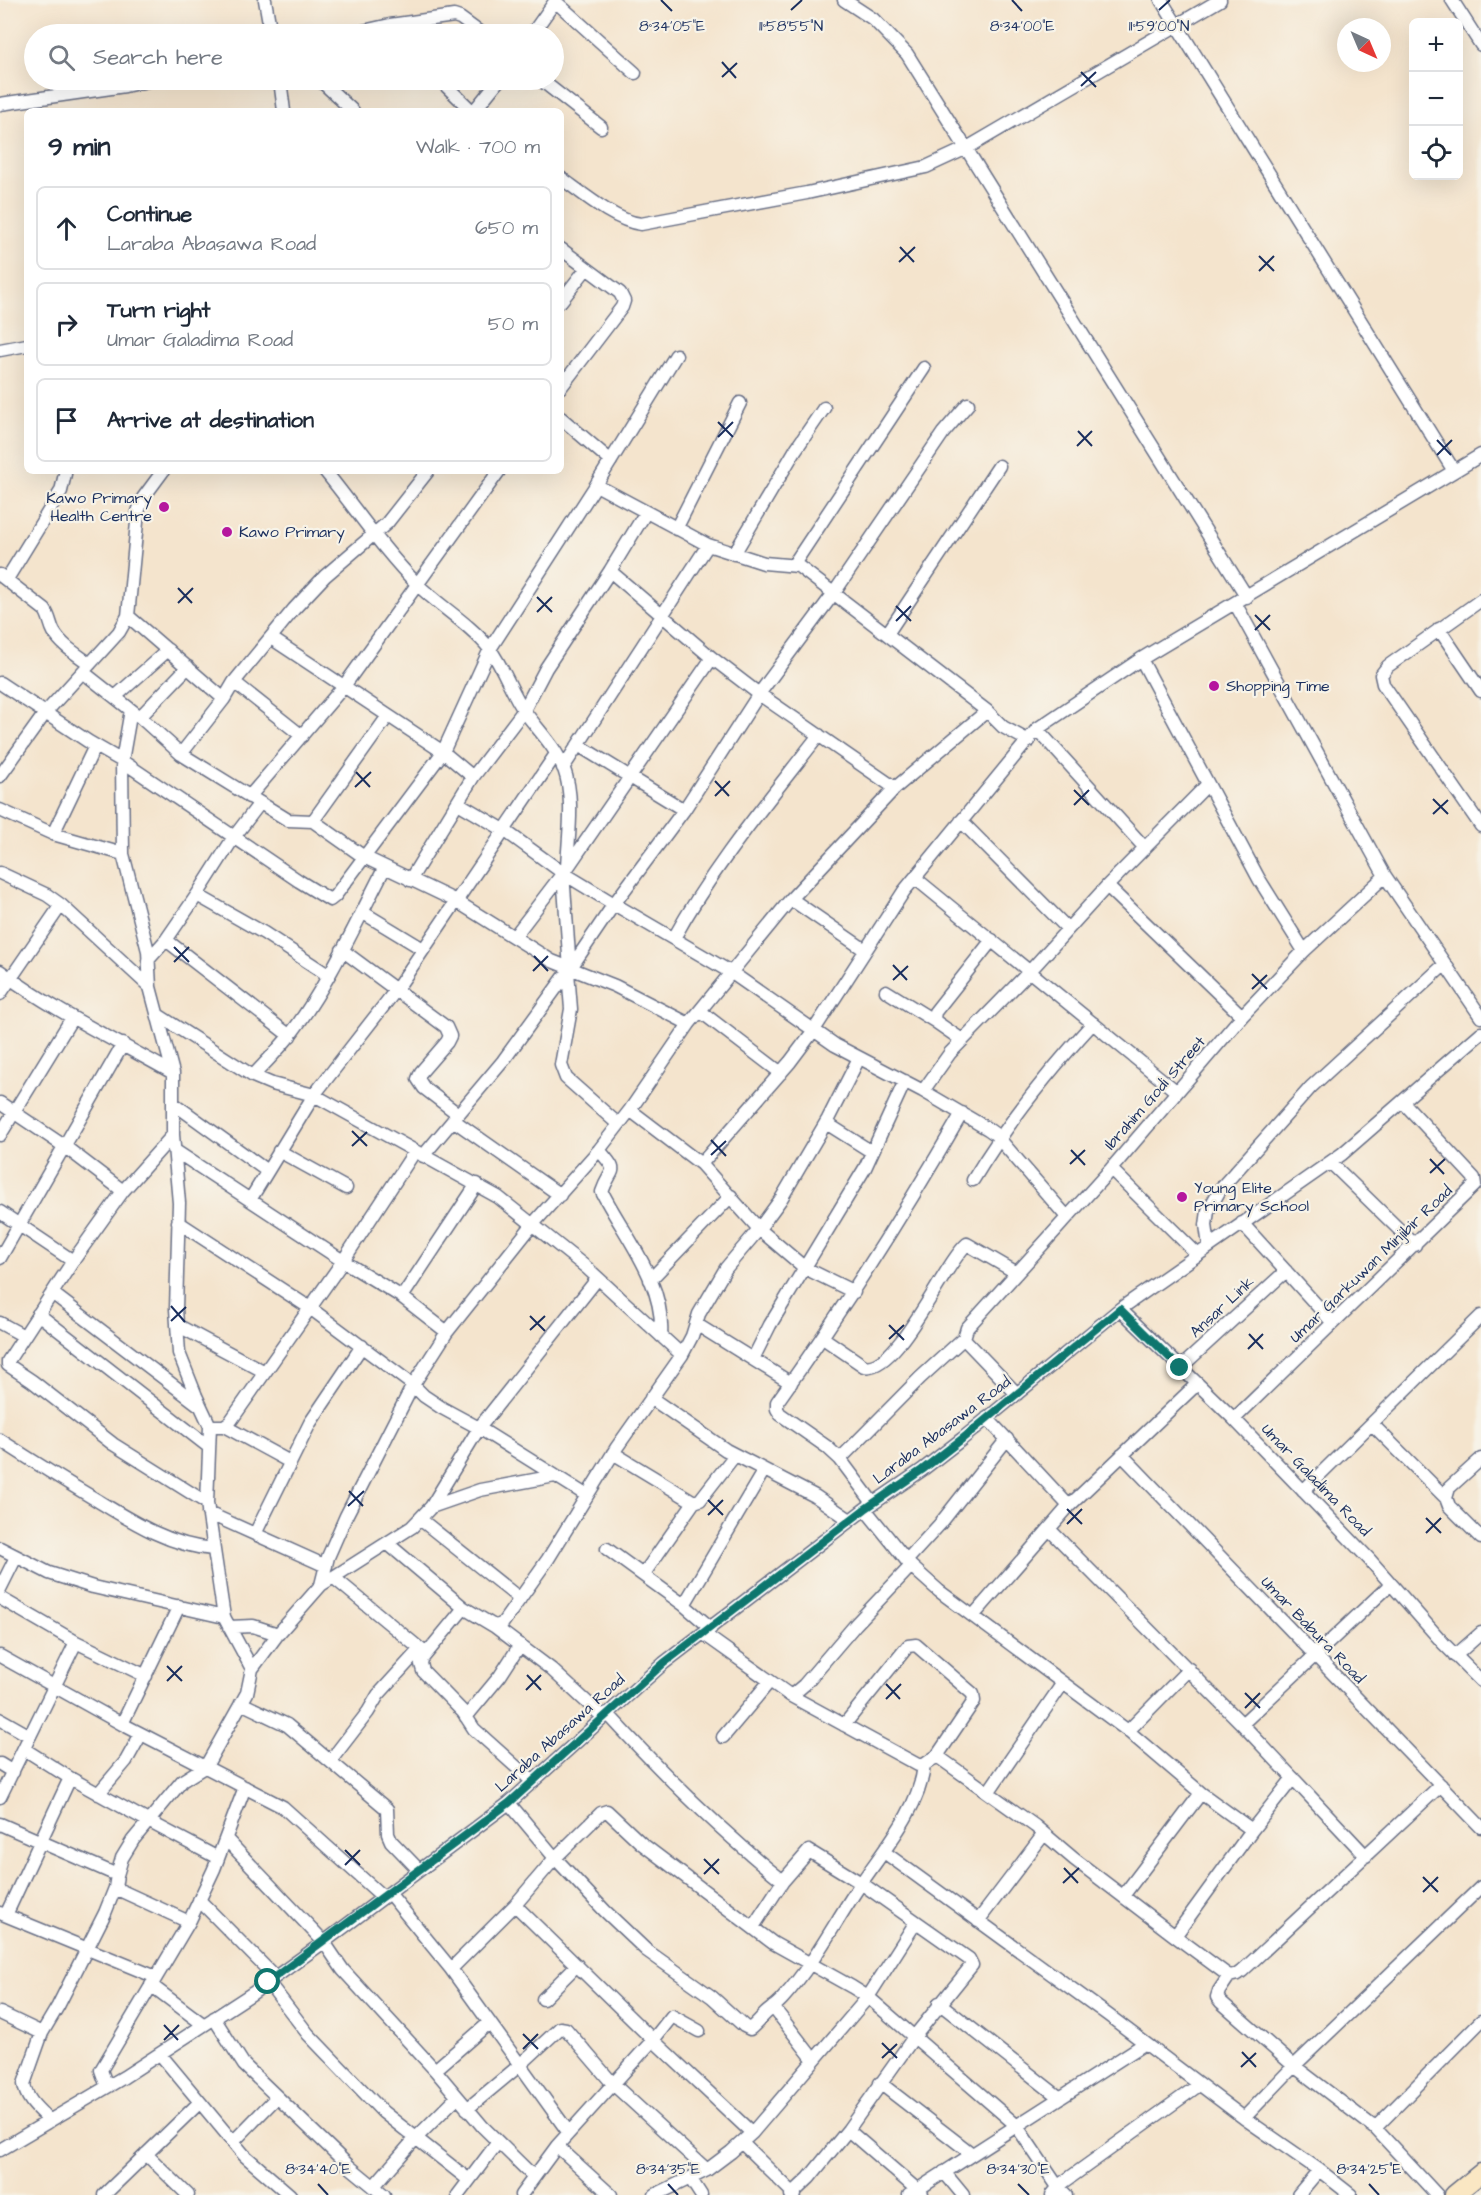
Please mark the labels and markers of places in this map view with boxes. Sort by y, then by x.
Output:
place label: Kawo Primary Health Centre [46,487,152,527]
marker: Kawo Primary Health Centre [157,500,171,514]
place label: Kawo Primary [239,521,345,544]
marker: Kawo Primary [220,525,234,539]
place label: Shopping Time [1226,675,1330,698]
marker: Shopping Time [1207,679,1221,693]
place label: Young Elite Primary School [1194,1177,1309,1218]
marker: Young Elite Primary School [1175,1190,1189,1204]

